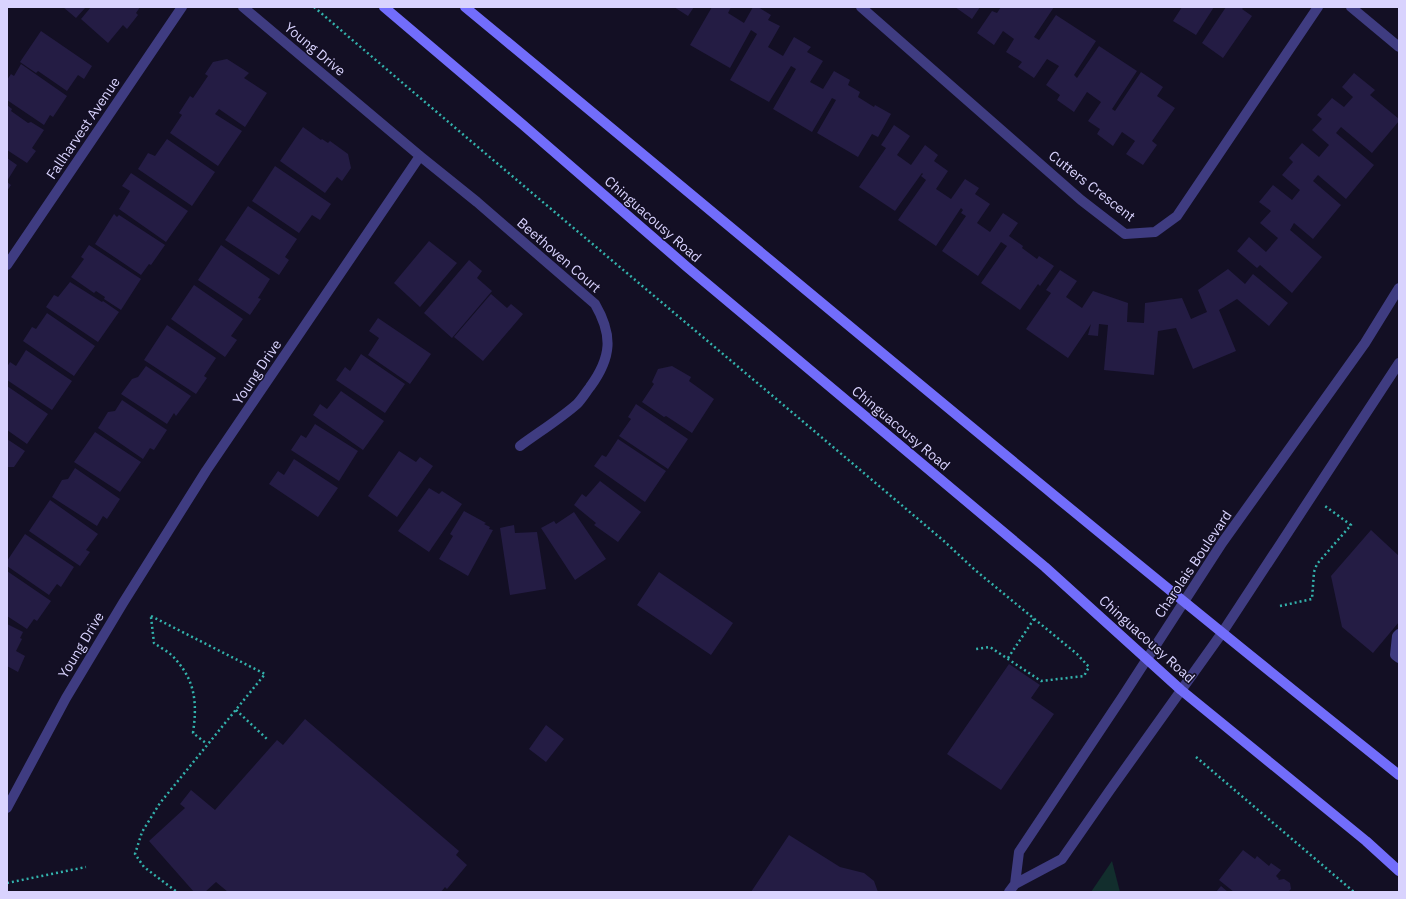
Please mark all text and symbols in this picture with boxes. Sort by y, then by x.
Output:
street label: Young Drive [281,18,350,80]
street label: Fallharvest Avenue [42,73,124,182]
street label: Cutters Crescent [1045,147,1139,225]
street label: Chinguacousy Road [601,172,705,266]
street label: Beethoven Court [513,214,605,296]
street label: Young Drive [229,336,285,408]
street label: Chinguacousy Road [848,382,954,474]
street label: Charolais Boulevard [1150,507,1236,621]
street label: Chinguacousy Road [1095,591,1199,687]
street label: Young Drive [54,608,108,682]

